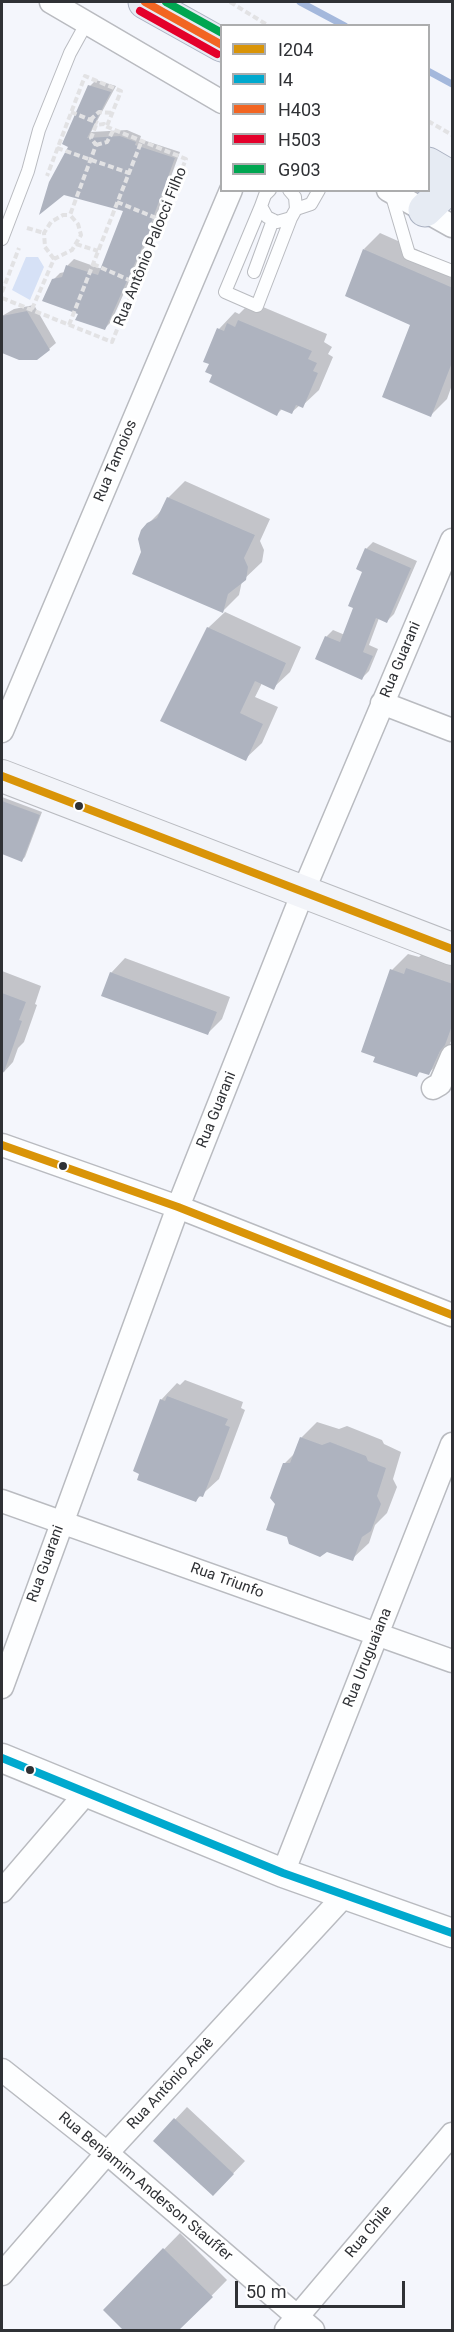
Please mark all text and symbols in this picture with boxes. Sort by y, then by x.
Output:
legend [220,24,430,192]
text: I204 [278,39,313,60]
text: I4 [278,69,293,90]
text: H403 [278,99,321,120]
text: H503 [278,129,321,150]
text: G903 [278,159,321,180]
street label: Rua Antônio Palocci Filho [111,165,191,329]
street label: Rua Tamoios [91,417,141,505]
street label: Rua Guarani [377,619,425,701]
unlabelled marker [73,800,85,812]
street label: Rua Guarani [193,1069,241,1151]
unlabelled marker [57,1160,69,1172]
street label: Rua Guarani [24,1523,68,1605]
street label: Rua Triunfo [188,1559,266,1603]
street label: Rua Uruguaiana [340,1606,396,1710]
unlabelled marker [24,1764,36,1776]
street label: Rua Antônio Achê [124,2034,218,2134]
street label: Rua Benjamim Anderson Stauffer [54,2109,236,2265]
street label: Rua Chile [342,2202,396,2262]
scale bar [238,2269,408,2307]
text: 50 m [246,2281,286,2302]

